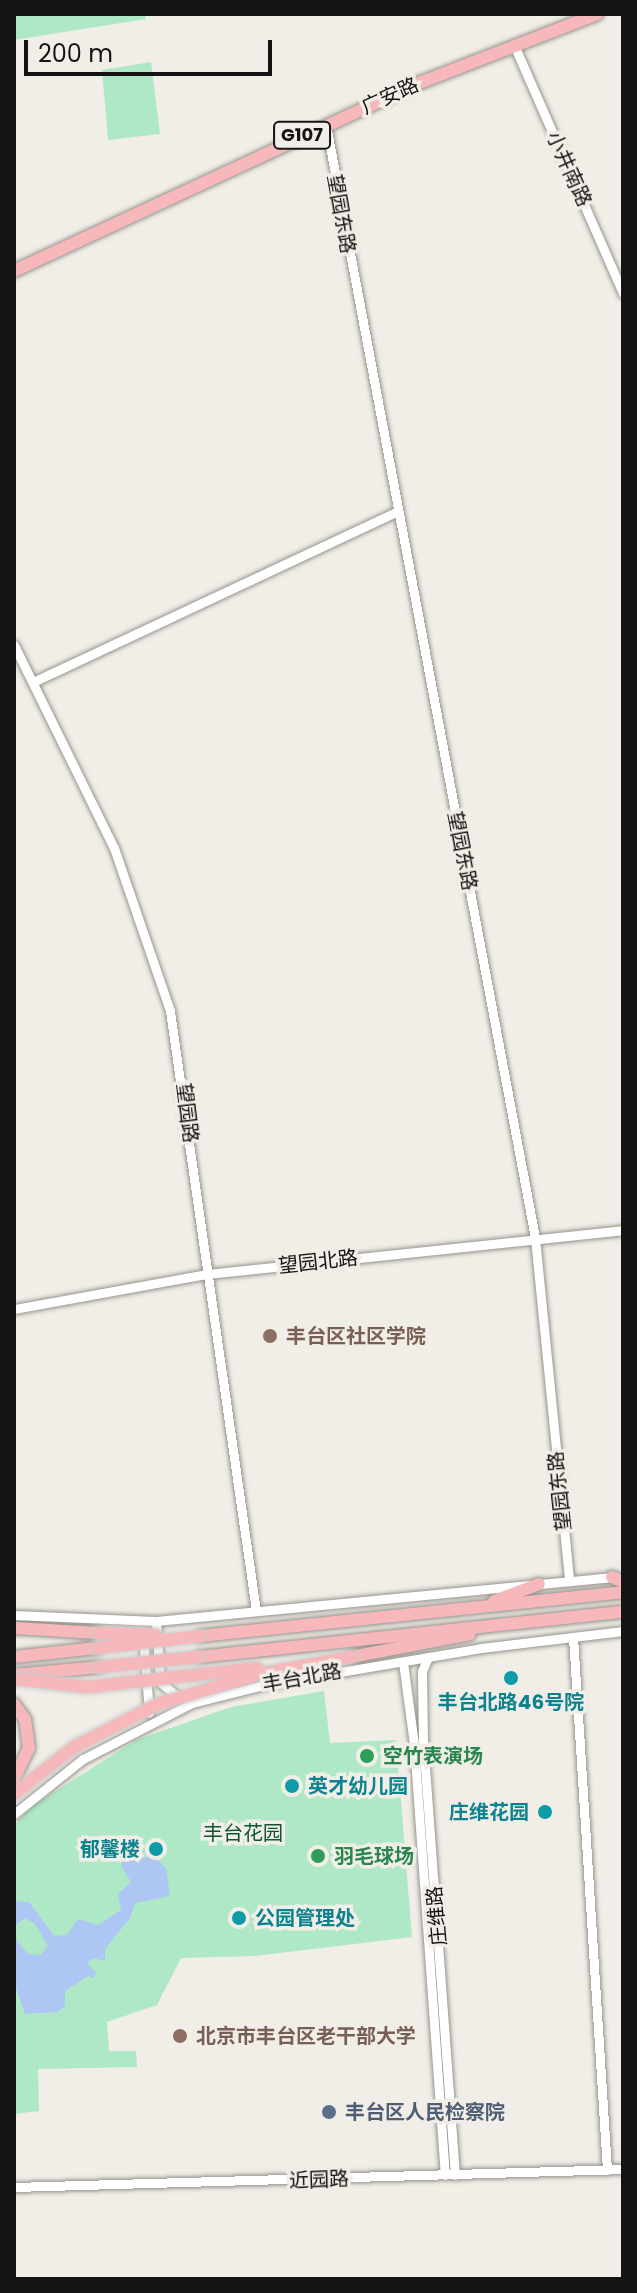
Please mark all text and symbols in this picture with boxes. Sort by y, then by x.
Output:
scale bar [28,24,276,74]
text: 200 m [38,37,113,70]
street label: 广安路 [358,73,422,119]
road number: G107 [272,121,332,149]
street label: 小井南路 [542,128,596,210]
street label: 望园东路 [322,173,360,255]
street label: 望园东路 [443,809,481,893]
street label: 望园路 [171,1082,203,1144]
street label: 望园北路 [277,1246,359,1278]
place label: 丰台区社区学院 [286,1324,426,1348]
marker: 丰台区社区学院 [261,1327,279,1345]
street label: 望园东路 [544,1450,576,1532]
street label: 丰台北路 [261,1659,343,1697]
marker: 丰台北路46号院 [502,1669,520,1687]
place label: 丰台北路46号院 [438,1690,584,1714]
place label: 空竹表演场 [383,1744,483,1768]
marker: 空竹表演场 [358,1747,376,1765]
place label: 英才幼儿园 [308,1774,408,1798]
marker: 英才幼儿园 [283,1777,301,1795]
place label: 庄维花园 [449,1800,529,1824]
marker: 庄维花园 [536,1803,554,1821]
park label: 丰台花园 [203,1821,283,1845]
place label: 郁馨楼 [80,1837,140,1861]
marker: 郁馨楼 [147,1840,165,1858]
place label: 羽毛球场 [334,1844,414,1868]
marker: 羽毛球场 [309,1847,327,1865]
street label: 庄维路 [422,1885,452,1947]
place label: 公园管理处 [255,1906,355,1930]
marker: 公园管理处 [230,1909,248,1927]
place label: 北京市丰台区老干部大学 [196,2024,416,2048]
marker: 北京市丰台区老干部大学 [171,2027,189,2045]
place label: 丰台区人民检察院 [345,2100,505,2124]
marker: 丰台区人民检察院 [320,2103,338,2121]
street label: 近园路 [289,2167,349,2193]

